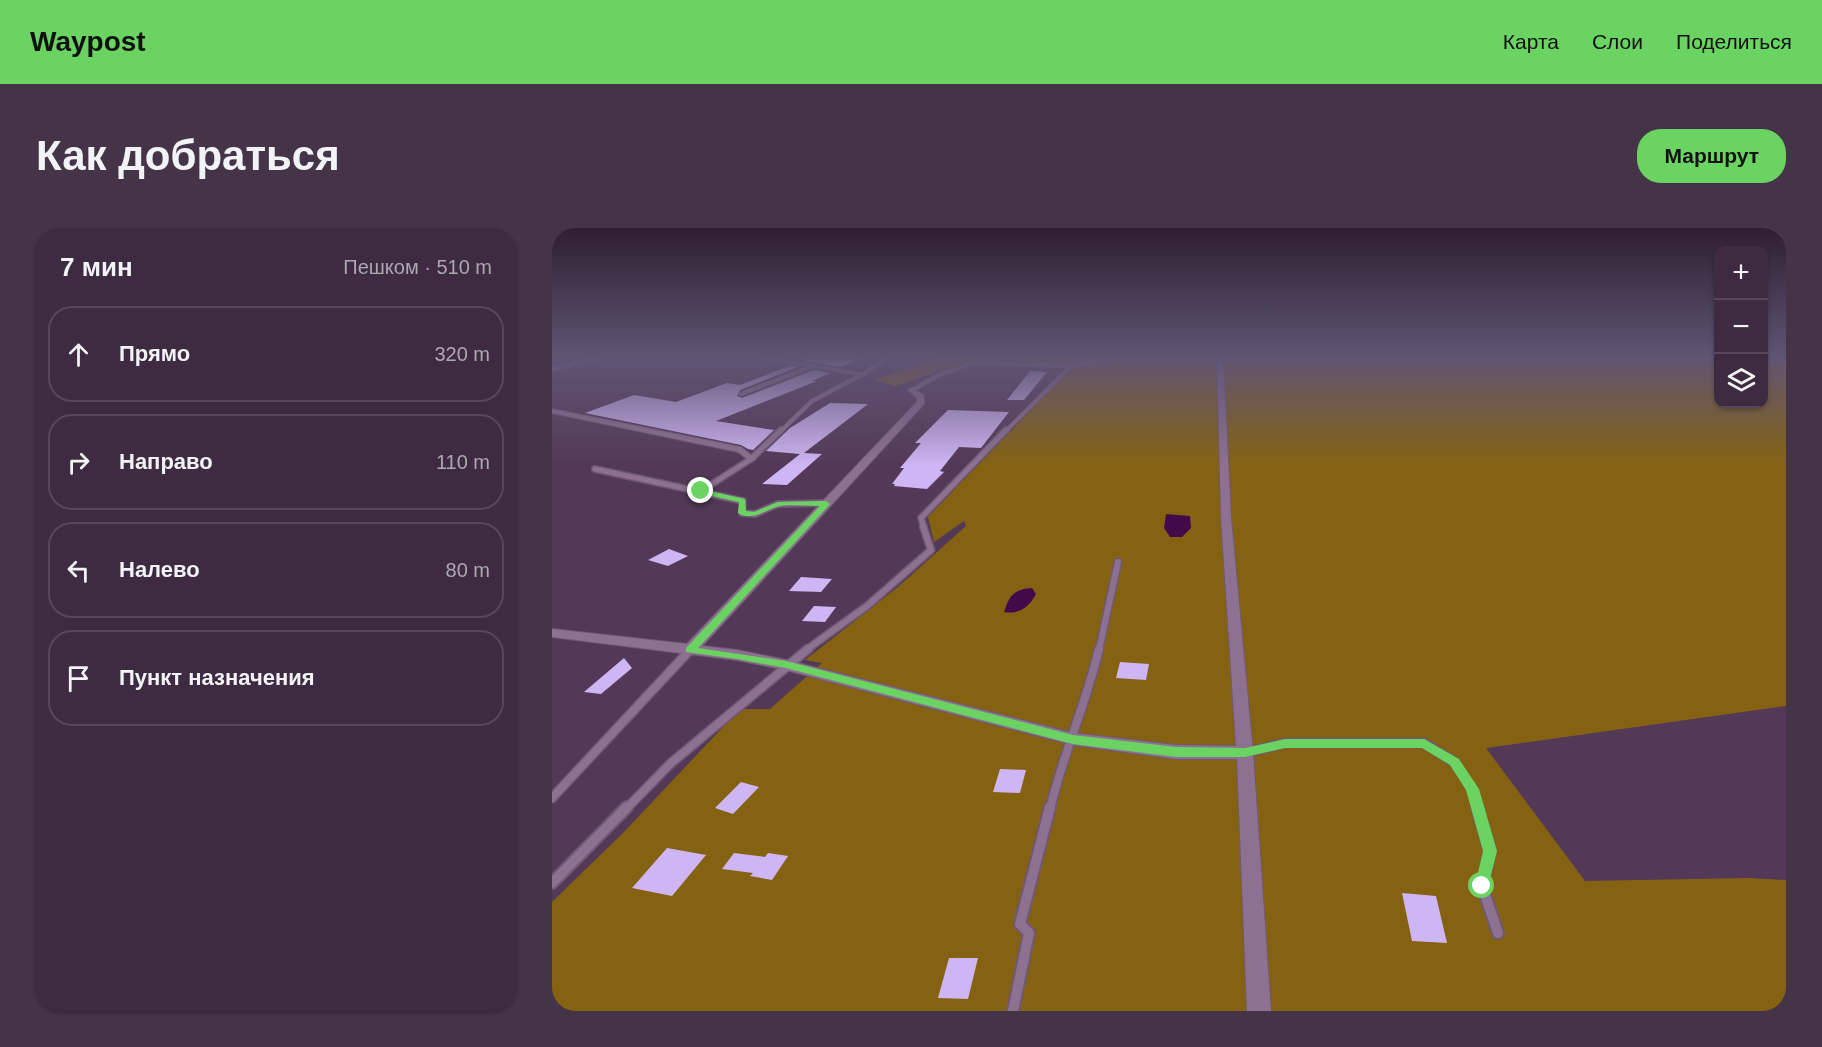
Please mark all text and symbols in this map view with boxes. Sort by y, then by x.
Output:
text: Waypost [30,26,146,57]
text: Карта [1503,30,1559,53]
text: Слои [1592,30,1643,53]
text: Поделиться [1676,30,1792,53]
button: Маршрут [1637,129,1786,183]
text: Как добраться [36,132,340,179]
map controls [1714,246,1768,408]
button: + [1714,246,1768,300]
text: 7 мин [60,252,133,282]
text: Пешком · 510 m [343,256,492,278]
button: − [1714,300,1768,354]
icon: ahead [62,338,95,371]
text: Прямо [119,341,190,366]
text: 320 m [434,343,490,365]
button: layers [1714,354,1768,408]
icon: right [62,446,95,479]
text: Направо [119,449,213,474]
text: 110 m [436,451,490,473]
route end [687,477,713,503]
icon: left [62,554,95,587]
text: Налево [119,557,200,582]
text: 80 m [446,559,490,581]
icon: arrive [62,662,95,695]
text: Пункт назначения [119,665,315,690]
route start [1468,872,1494,898]

